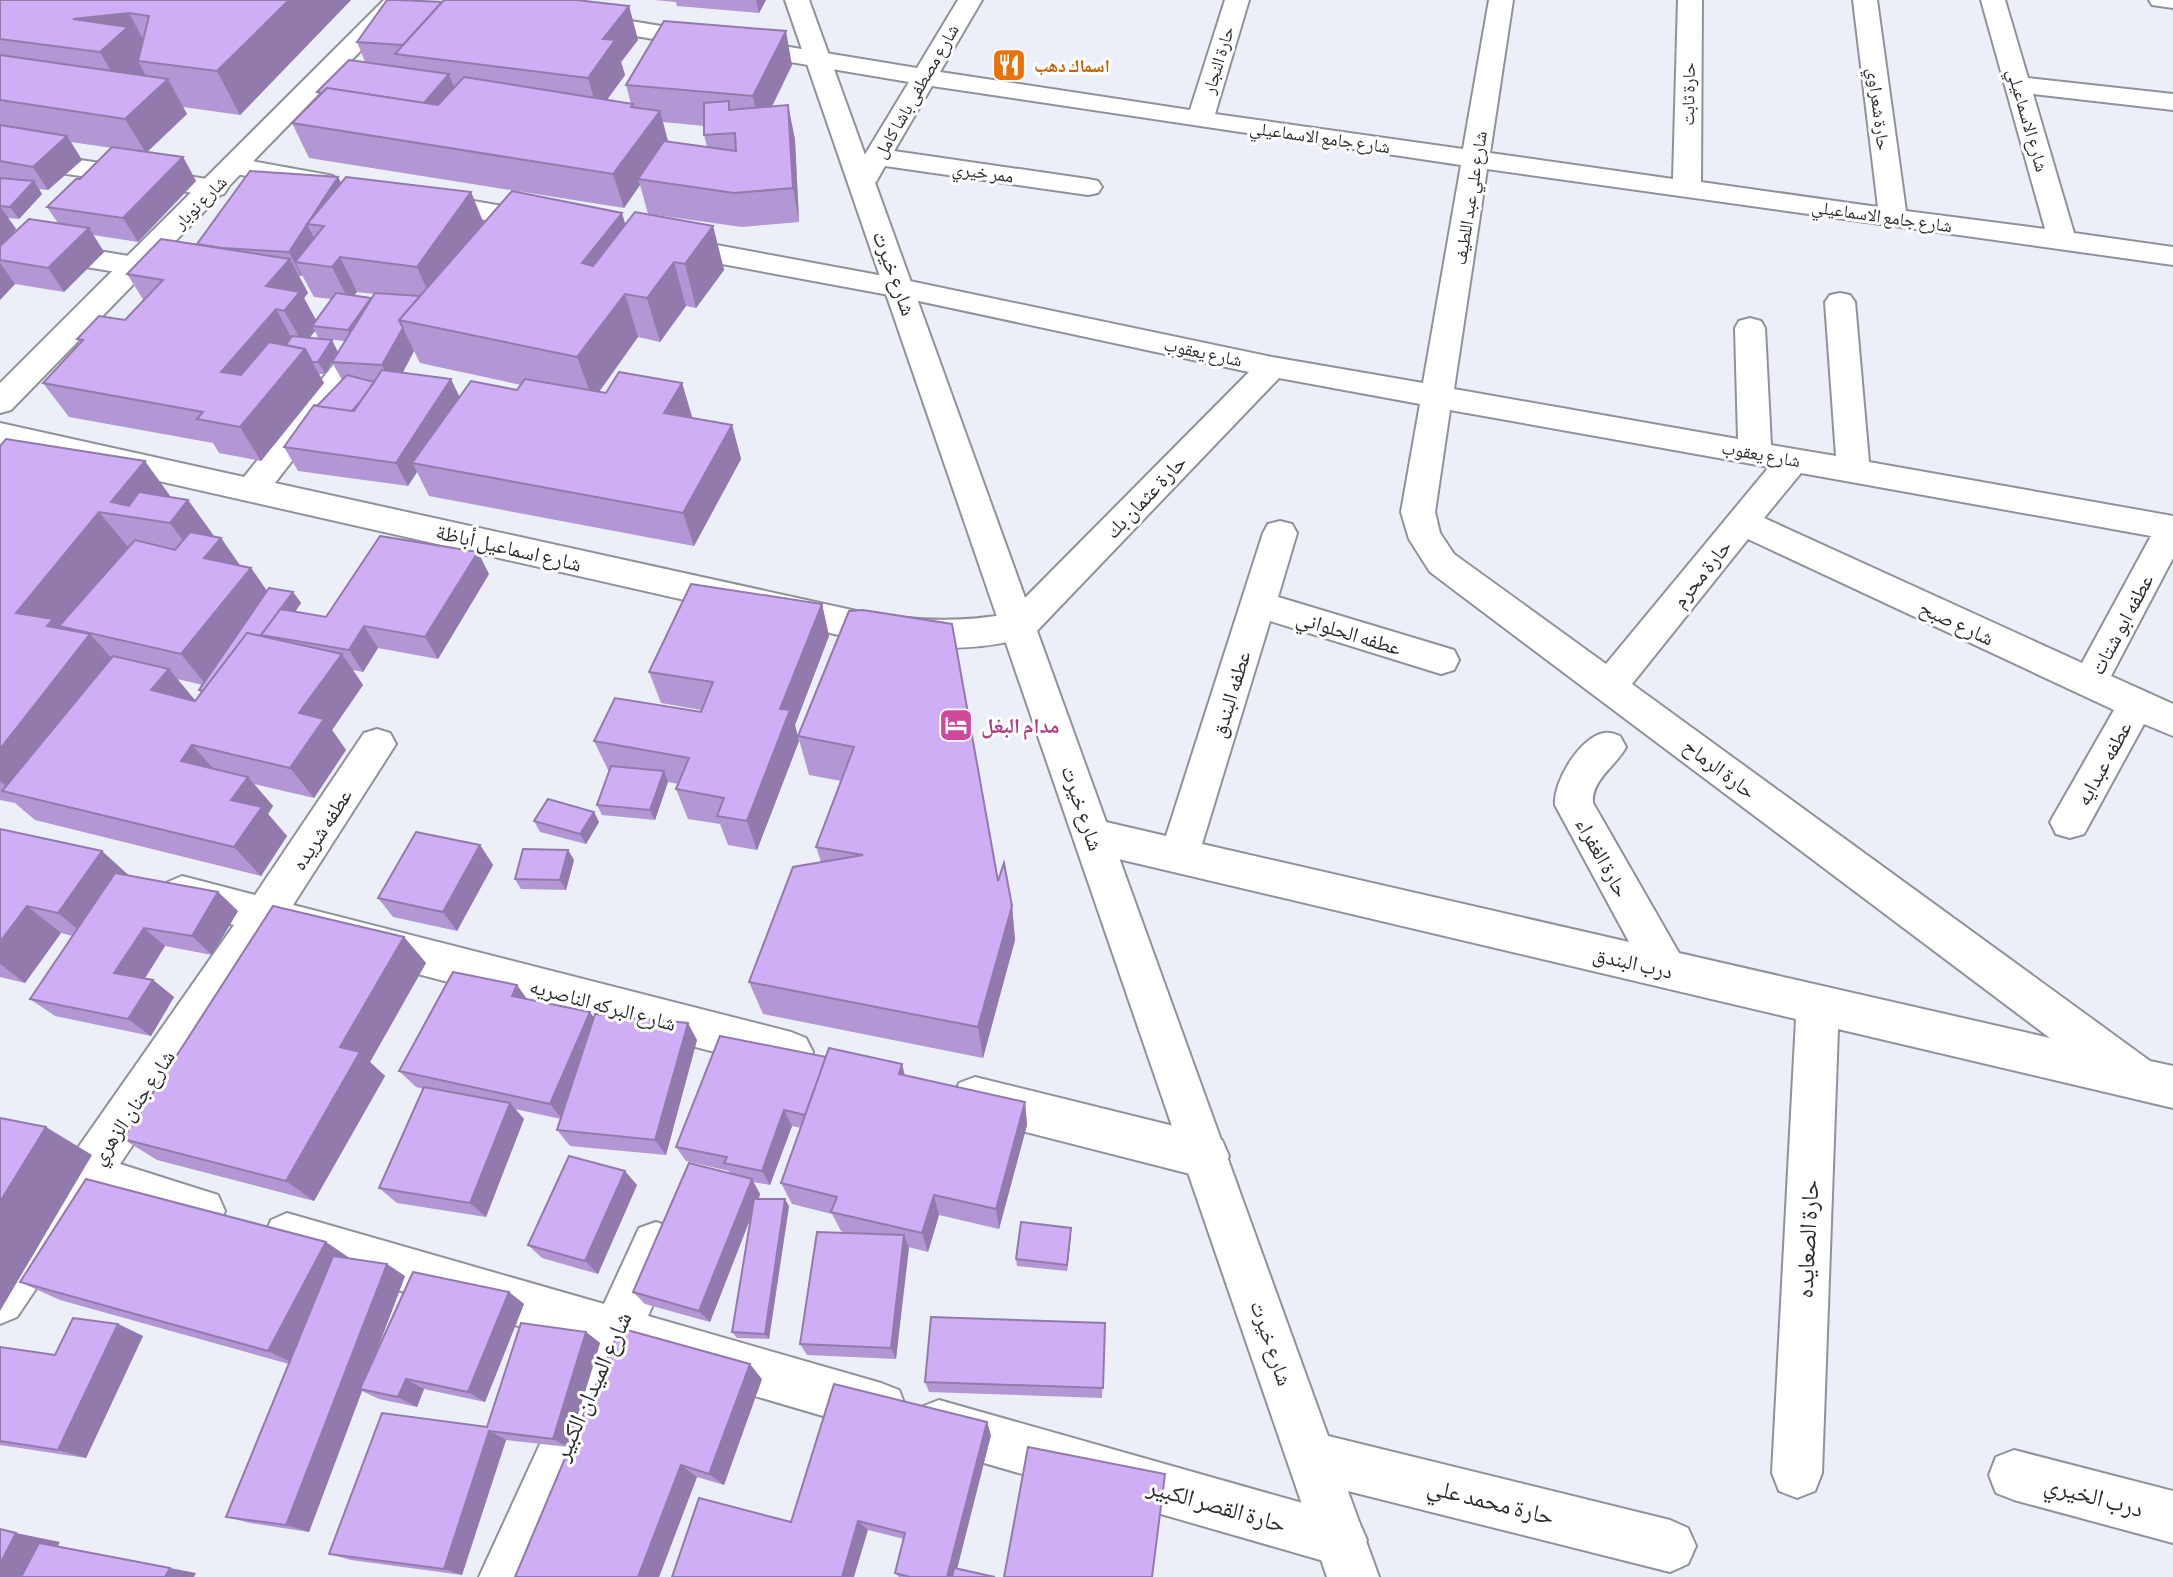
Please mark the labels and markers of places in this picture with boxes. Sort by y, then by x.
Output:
restaurant icon: اسماك دهب [990,46,1028,84]
place label: اسماك دهب [1034,55,1110,76]
hotel icon: مدام البغل [937,706,975,744]
place label: مدام البغل [981,713,1060,740]

